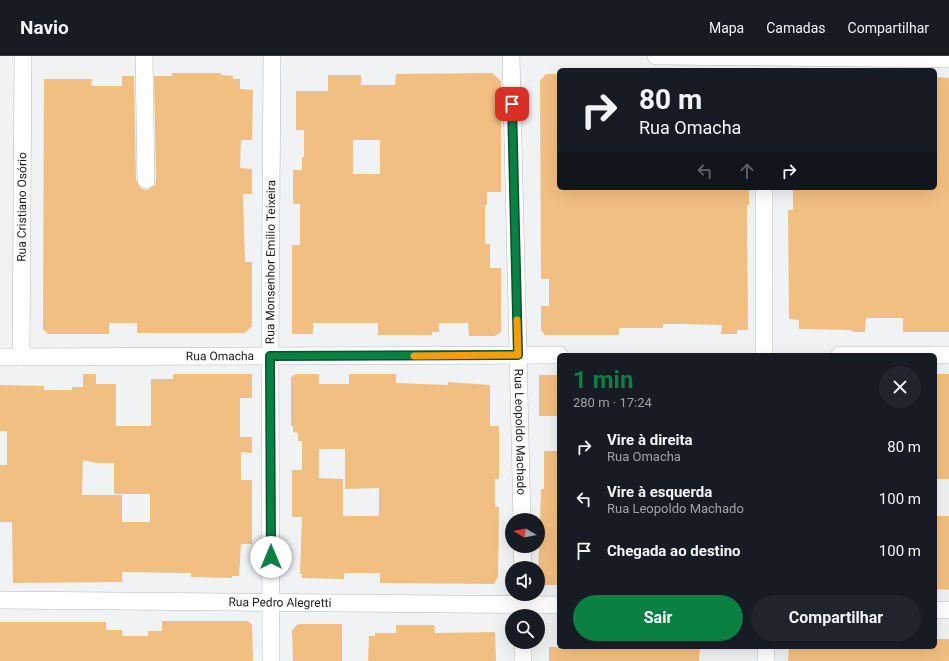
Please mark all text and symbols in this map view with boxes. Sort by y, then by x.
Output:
text: Navio [20,16,69,39]
text: Mapa [709,20,744,36]
text: Camadas [766,20,826,36]
text: Compartilhar [848,20,929,36]
text: 80 m [639,83,702,116]
icon: right [573,84,625,136]
pin [495,87,529,121]
icon: arrive [501,93,523,115]
text: Rua Omacha [639,117,741,138]
street label: Rua Cristiano Osório [15,152,29,262]
icon: left [694,160,716,182]
icon: ahead [736,160,758,182]
icon: right [778,160,800,182]
street label: Rua Monsenhor Emilio Teixeira [263,180,278,344]
street label: Rua Omacha [186,349,254,363]
text: 1 min [573,366,633,394]
button: close [879,366,921,408]
street label: Rua Leopoldo Machado [511,369,528,495]
text: 280 m · 17:24 [573,395,652,410]
text: Vire à direita [607,431,693,449]
icon: right [573,436,595,458]
text: 80 m [887,438,921,456]
text: Rua Omacha [607,449,681,464]
text: Vire à esquerda [607,483,712,501]
icon: left [573,488,595,510]
text: 100 m [879,490,921,508]
text: Rua Leopoldo Machado [607,501,744,516]
north arrow [505,513,545,553]
map controls [505,513,545,649]
position arrow [250,536,292,578]
icon: arrive [573,540,595,562]
text: Chegada ao destino [607,542,741,560]
text: 100 m [879,542,921,560]
button: sound [505,561,545,601]
street label: Rua Pedro Alegretti [228,595,332,610]
button: Sair [573,595,743,641]
button: Compartilhar [751,595,921,641]
button: search [505,609,545,649]

